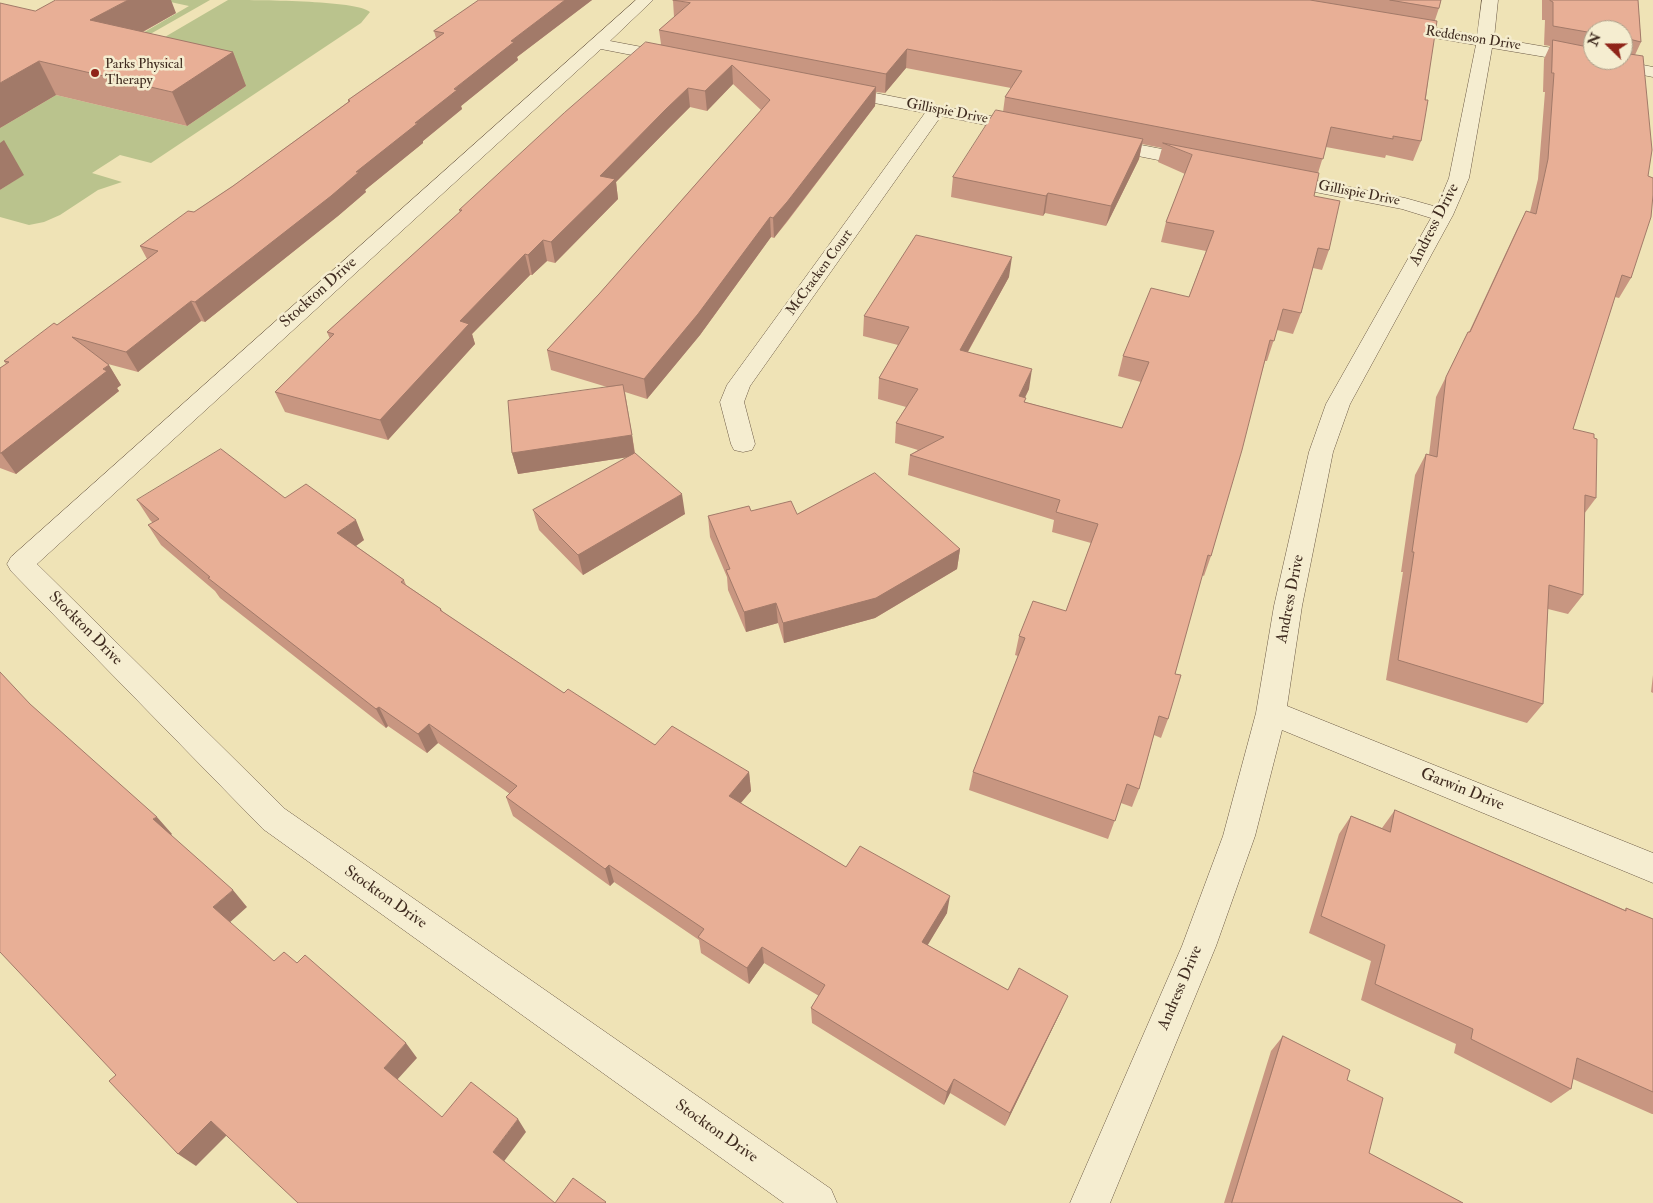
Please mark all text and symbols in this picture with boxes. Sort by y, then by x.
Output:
north arrow [1583,20,1633,70]
street label: Reddenson Drive [1424,23,1522,55]
text: N [1584,31,1605,49]
place label: Parks Physical Therapy [105,57,183,90]
marker: Parks Physical Therapy [89,67,101,79]
street label: Gillispie Drive [905,96,989,128]
street label: Gillispie Drive [1317,178,1401,210]
street label: Andress Drive [1406,181,1464,269]
street label: McCracken Court [783,227,857,319]
street label: Stockton Drive [277,253,361,333]
street label: Andress Drive [1273,553,1309,645]
street label: Stockton Drive [44,588,126,670]
street label: Garwin Drive [1417,765,1507,815]
street label: Stockton Drive [340,862,430,934]
street label: Andress Drive [1155,943,1207,1033]
street label: Stockton Drive [671,1096,761,1168]

